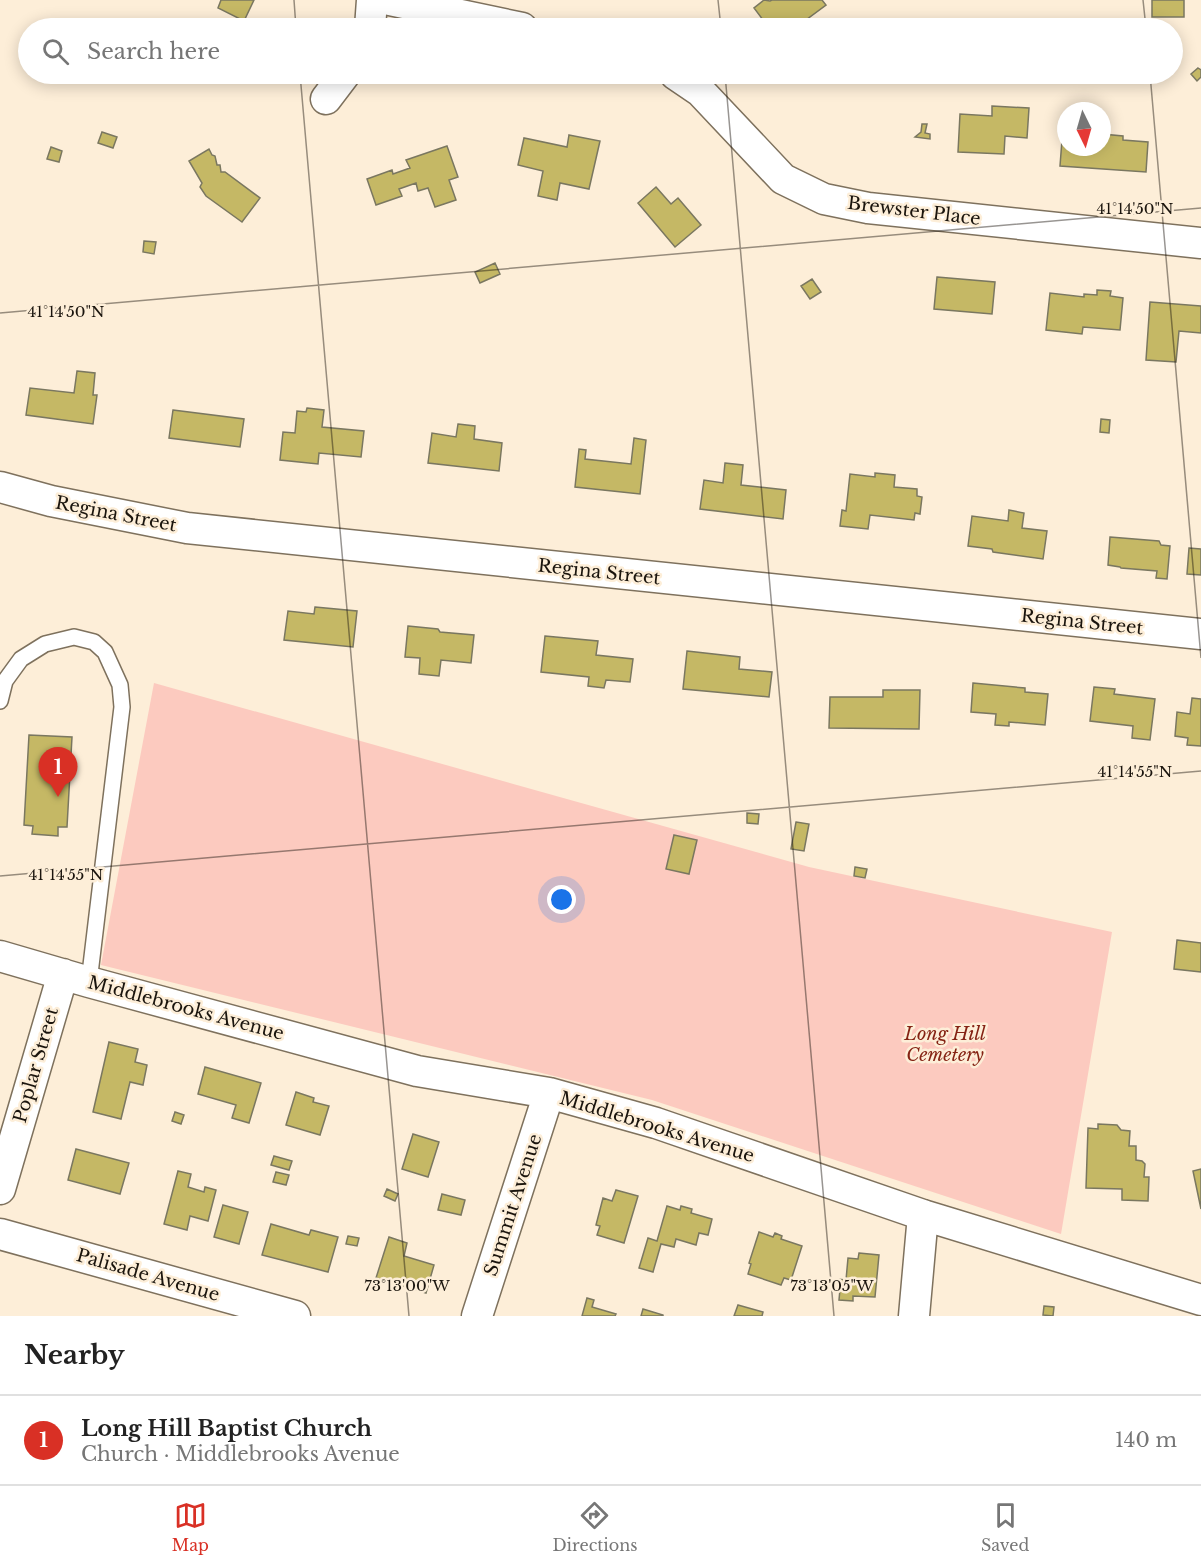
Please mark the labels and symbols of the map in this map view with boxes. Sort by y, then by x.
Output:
north arrow [1057,102,1111,156]
street label: Brewster Place [846,192,982,230]
text: 41°14'50"N [1096,199,1174,218]
text: 41°14'50"N [27,302,105,321]
street label: Regina Street [54,491,179,537]
street label: Regina Street [537,555,661,589]
street label: Regina Street [1020,605,1144,639]
pin: 1 [38,748,78,797]
text: 41°14'55"N [1098,762,1172,781]
text: 41°14'55"N [29,865,103,884]
your location [547,885,576,914]
street label: Middlebrooks Avenue [86,971,286,1045]
street label: Poplar Street [9,1005,63,1125]
park label: Long Hill Cemetery [903,1023,986,1066]
street label: Middlebrooks Avenue [557,1087,757,1167]
street label: Summit Avenue [480,1131,546,1279]
street label: Palisade Avenue [74,1244,222,1306]
text: 73°13'00"W [364,1276,450,1295]
text: 73°13'05"W [790,1276,874,1295]

